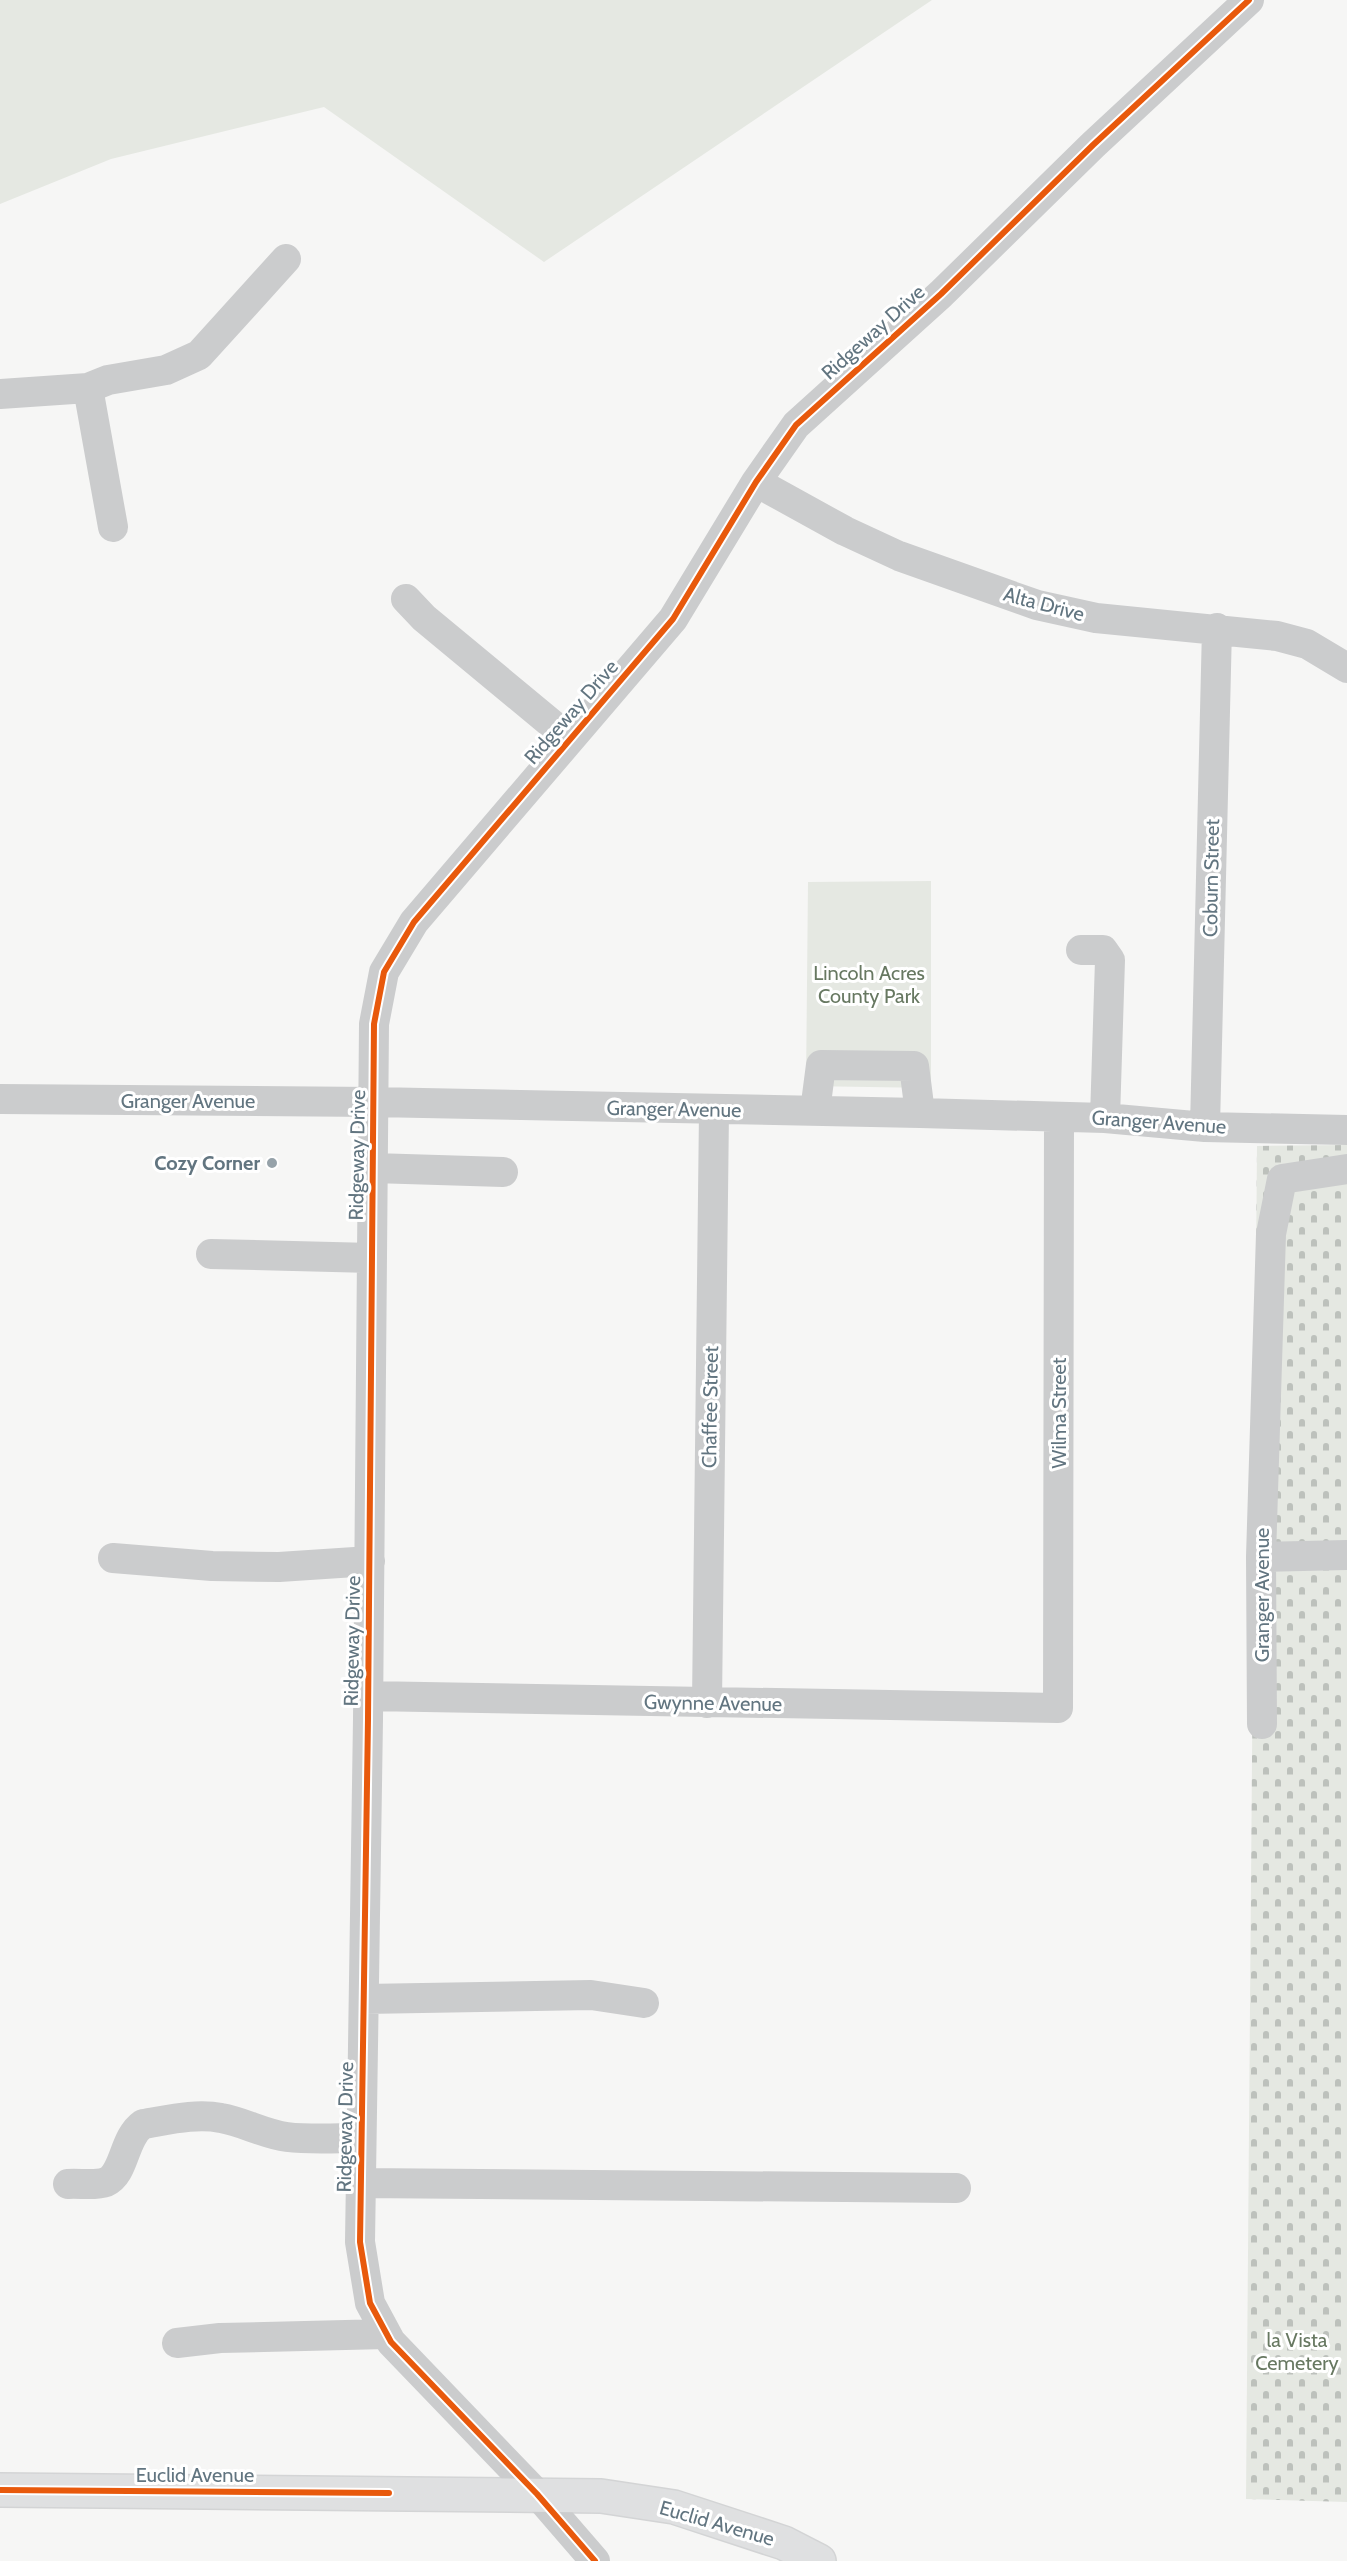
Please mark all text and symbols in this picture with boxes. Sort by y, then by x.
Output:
street label: Ridgeway Drive [816,279,930,385]
street label: Alta Drive [1001,582,1087,626]
street label: Ridgeway Drive [519,655,623,769]
street label: Coburn Street [1198,819,1224,937]
park label: Lincoln Acres County Park [813,961,925,1008]
street label: Granger Avenue [121,1089,255,1113]
street label: Ridgeway Drive [344,1090,370,1220]
street label: Granger Avenue [606,1096,742,1122]
street label: Granger Avenue [1091,1105,1227,1139]
place label: Cozy Corner [154,1151,260,1175]
marker: Cozy Corner [265,1156,279,1170]
street label: Chaffee Street [697,1346,723,1468]
street label: Wilma Street [1047,1357,1071,1468]
street label: Granger Avenue [1250,1528,1274,1662]
street label: Ridgeway Drive [339,1576,365,1706]
street label: Gwynne Avenue [644,1690,782,1716]
street label: Ridgeway Drive [332,2062,358,2192]
park label: la Vista Cemetery [1255,2328,1339,2375]
street label: Euclid Avenue [136,2463,254,2487]
street label: Euclid Avenue [657,2495,777,2551]

